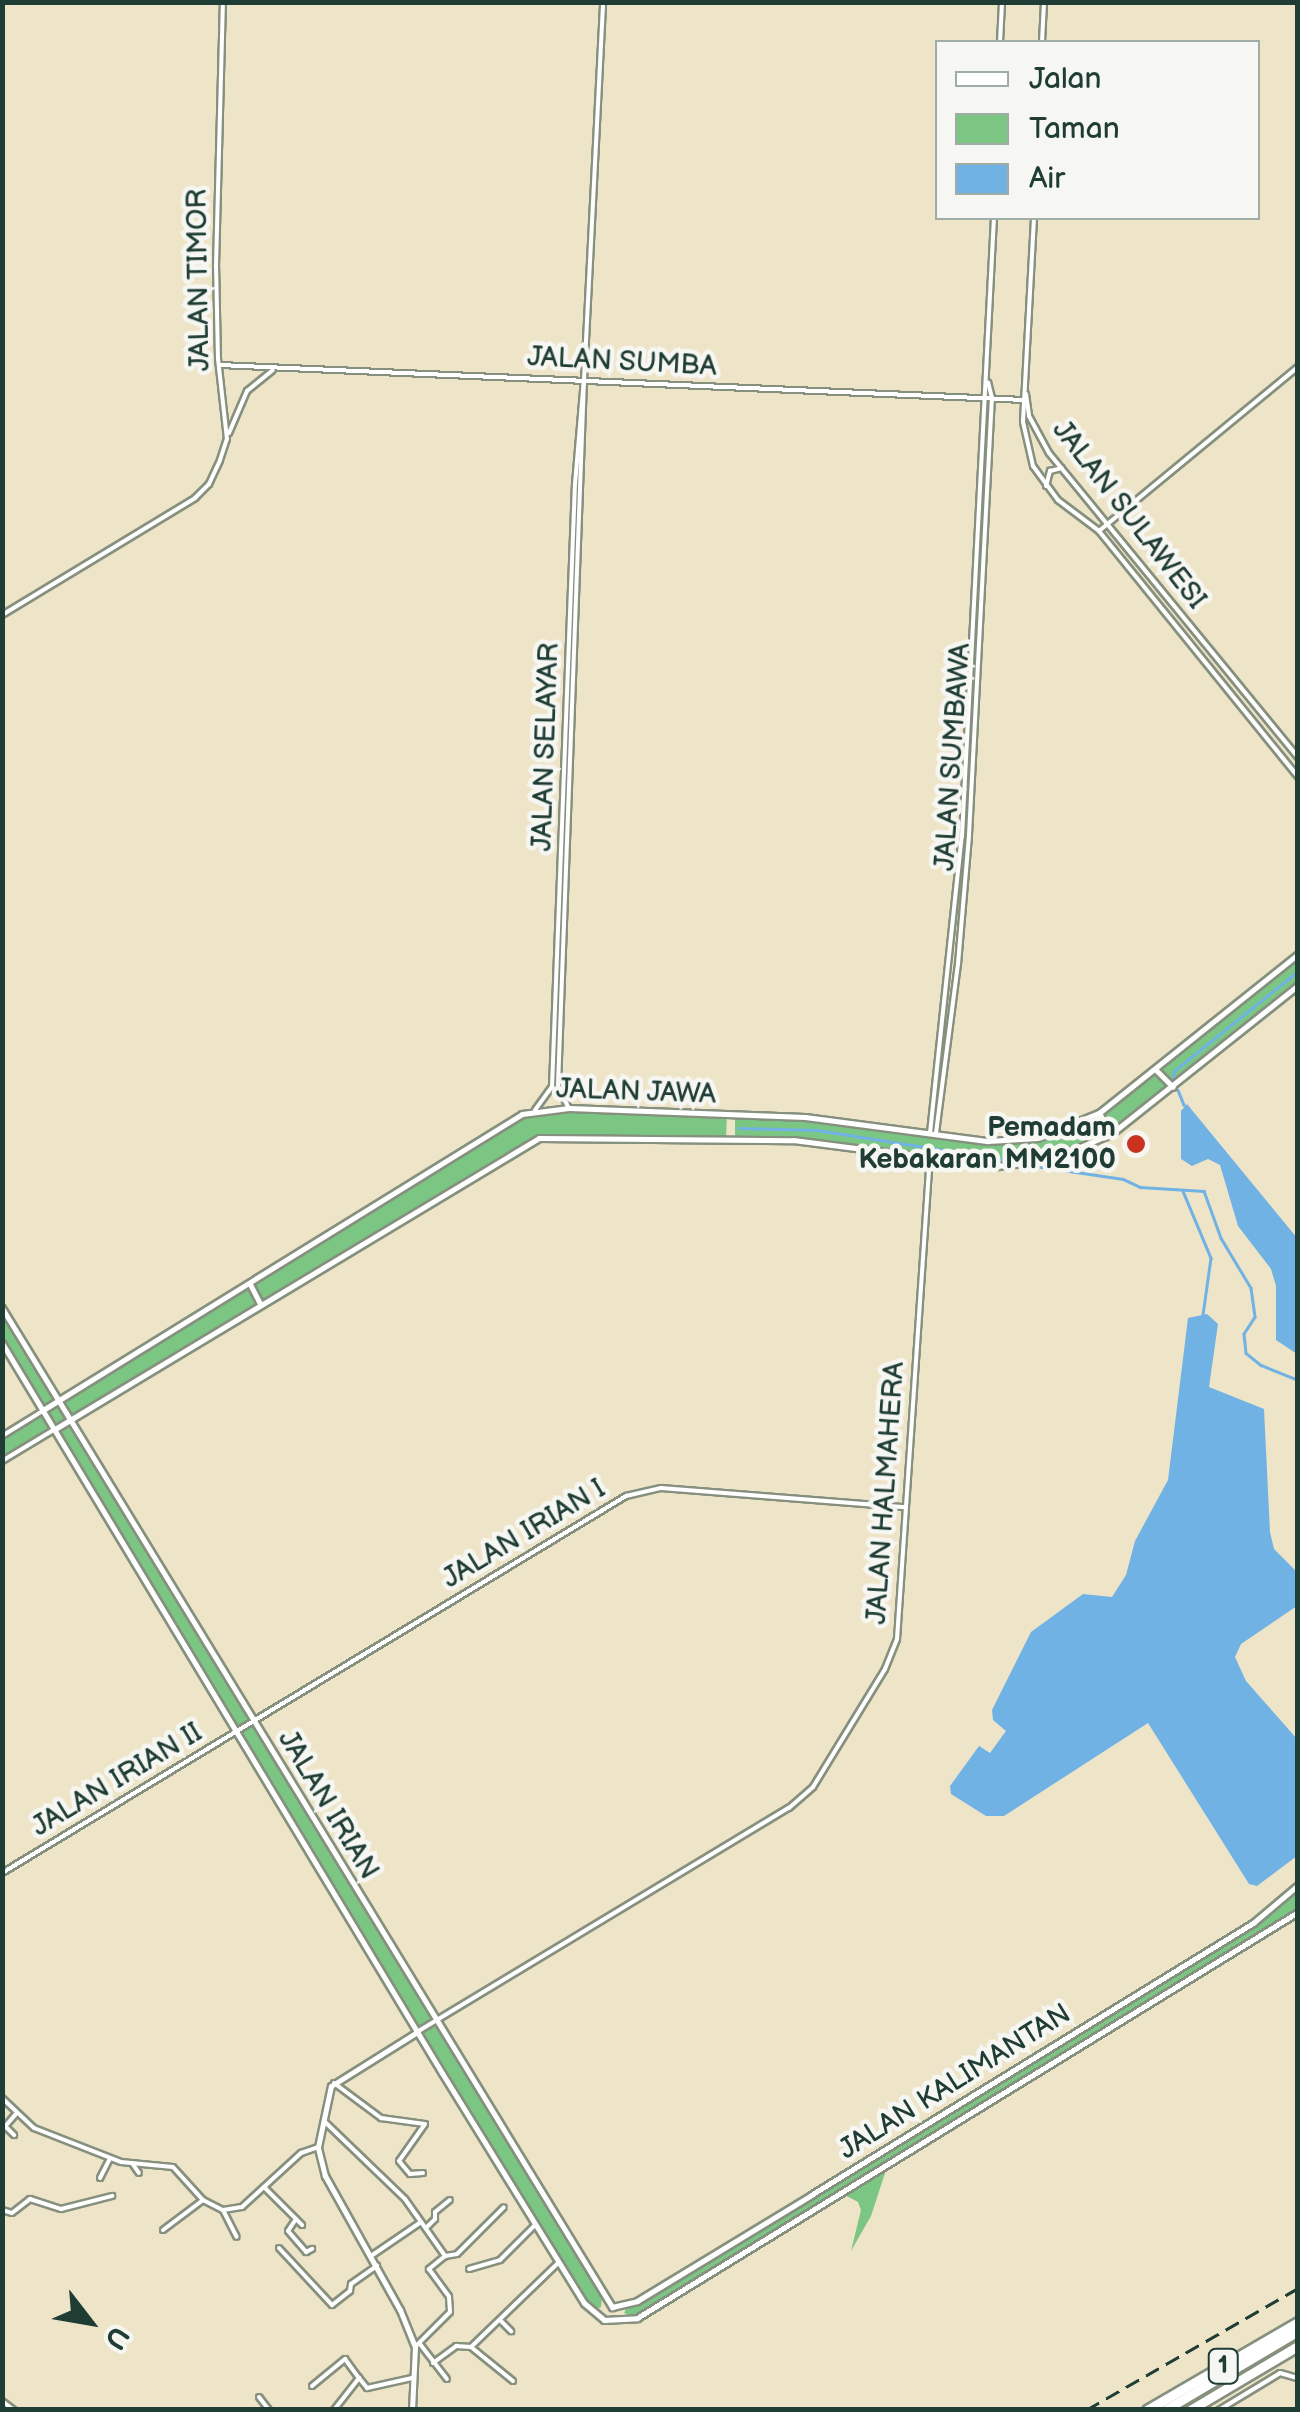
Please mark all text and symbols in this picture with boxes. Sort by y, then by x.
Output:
legend [935,40,1260,220]
text: Jalan [1029,61,1101,97]
text: Taman [1029,111,1120,147]
text: Air [1029,161,1065,197]
street label: JALAN TIMOR [181,188,217,372]
street label: JALAN SUMBA [526,340,718,384]
street label: JALAN SULAWESI [1045,414,1213,616]
street label: JALAN SELAYAR [526,642,566,852]
street label: JALAN SUMBAWA [928,642,978,872]
street label: JALAN JAWA [555,1072,717,1112]
place label: Pemadam Kebakaran MM2100 [858,1111,1116,1177]
marker: Pemadam Kebakaran MM2100 [1125,1133,1147,1155]
street label: JALAN HALMAHERA [860,1361,912,1625]
street label: JALAN IRIAN I [436,1472,612,1596]
street label: JALAN IRIAN II [26,1716,208,1844]
street label: JALAN IRIAN [270,1724,386,1886]
street label: JALAN KALIMANTAN [833,1997,1077,2167]
north arrow [40,2272,140,2372]
text: U [97,2321,135,2355]
road number: 1 [1206,2346,1240,2386]

